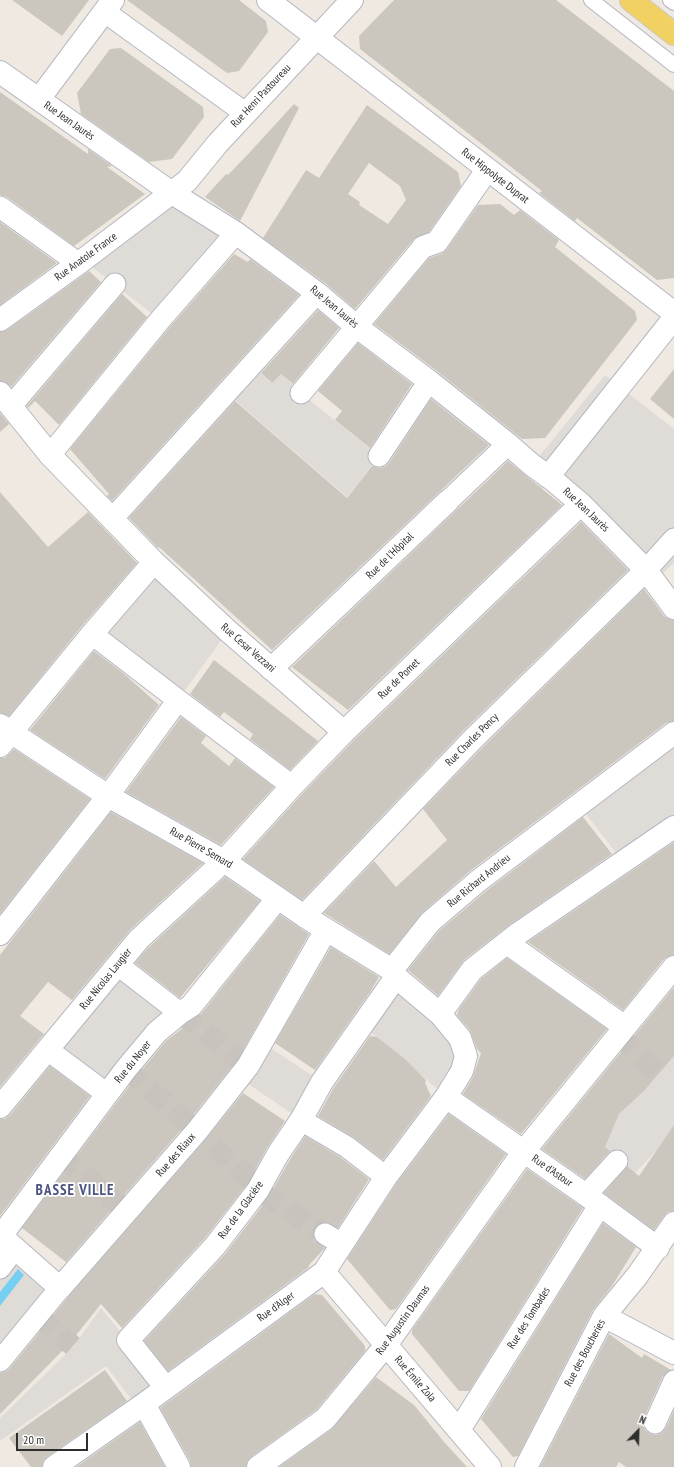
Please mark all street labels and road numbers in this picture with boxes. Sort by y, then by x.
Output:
street label: Rue Henri Pastoureau [228,62,294,130]
street label: Rue Jean Jaurès [41,99,97,143]
street label: Rue Hippolyte Duprat [459,146,531,206]
street label: Rue Anatole France [52,230,120,284]
street label: Rue Jean Jaurès [307,283,361,331]
street label: Rue Jean Jaurès [560,485,612,535]
street label: Rue de l'Hôpital [364,530,416,582]
street label: Rue Cesar Vezzani [218,621,278,675]
street label: Rue de Pomet [375,656,423,702]
street label: Rue Charles Poncy [443,711,501,769]
street label: Rue Pierre Semard [167,825,235,871]
street label: Rue Richard Andrieu [445,852,513,910]
street label: Rue Nicolas Laugier [77,946,135,1012]
street label: Rue du Noyer [112,1038,154,1086]
street label: Rue des Riaux [153,1130,199,1180]
street label: Rue d'Astour [529,1152,575,1190]
street label: Rue de la Glacière [215,1178,267,1242]
street label: Rue Augustin Daumas [373,1283,433,1357]
street label: Rue des Tombades [505,1285,553,1351]
street label: Rue d'Alger [255,1289,297,1325]
street label: Rue des Boucheries [562,1317,608,1389]
street label: Rue Émile Zola [391,1353,439,1405]

